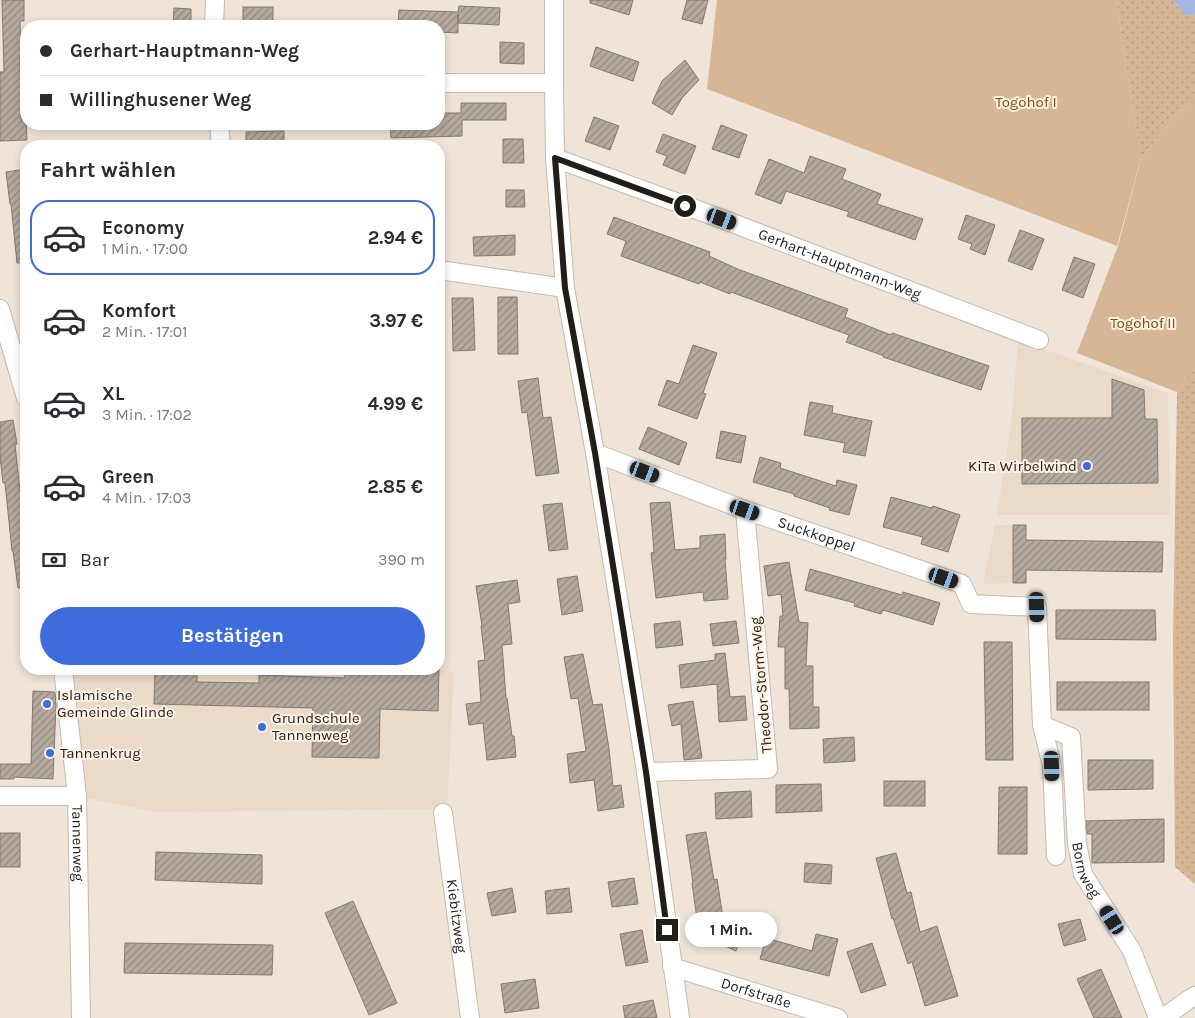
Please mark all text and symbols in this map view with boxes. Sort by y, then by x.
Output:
text: Gerhart-Hauptmann-Weg [70,40,299,62]
text: Willinghusener Weg [70,89,251,111]
park label: Togohof I [995,93,1057,111]
text: Fahrt wählen [40,157,176,183]
route start [674,195,696,217]
car [705,207,738,231]
icon: car [42,215,87,260]
text: Economy [102,217,184,239]
street label: Gerhart-Hauptmann-Weg [756,225,924,303]
text: 2.94 € [368,227,423,249]
text: 1 Min. · 17:00 [102,239,188,258]
icon: car [42,298,87,343]
text: Komfort [102,300,176,322]
text: 3.97 € [369,310,423,332]
park label: Togohof II [1110,314,1176,332]
text: 2 Min. · 17:01 [102,322,188,341]
icon: car [42,381,87,426]
text: XL [102,383,124,405]
text: 4.99 € [368,393,423,415]
text: 3 Min. · 17:02 [102,405,192,424]
place label: KiTa Wirbelwind [968,457,1077,475]
car [628,460,661,484]
marker: KiTa Wirbelwind [1081,460,1093,472]
icon: car [42,464,87,509]
text: Green [102,466,154,488]
text: 2.85 € [367,476,423,498]
text: 4 Min. · 17:03 [102,488,191,507]
car [728,498,761,522]
street label: Suckkoppel [775,513,857,556]
icon: cash [40,546,68,574]
text: Bar [80,549,109,571]
text: 390 m [378,550,425,569]
car [927,566,960,590]
car [1028,592,1045,622]
button: Bestätigen [40,607,425,665]
street label: Theodor-Storm-Weg [746,616,776,754]
place label: Islamische Gemeinde Glinde [57,686,174,721]
marker: Islamische Gemeinde Glinde [41,698,53,710]
place label: Grundschule Tannenweg [272,709,360,744]
marker: Grundschule Tannenweg [256,721,268,733]
place label: Tannenkrug [60,744,141,762]
marker: Tannenkrug [44,747,56,759]
car [1043,751,1060,781]
street label: Tannenweg [68,805,88,882]
street label: Bornweg [1068,840,1105,902]
street label: Kiebitzweg [443,878,470,955]
car [1097,903,1126,937]
callout: 1 Min. [684,912,777,948]
route end [656,919,678,941]
text: 1 Min. [710,920,752,939]
street label: Dorfstraße [719,974,793,1012]

